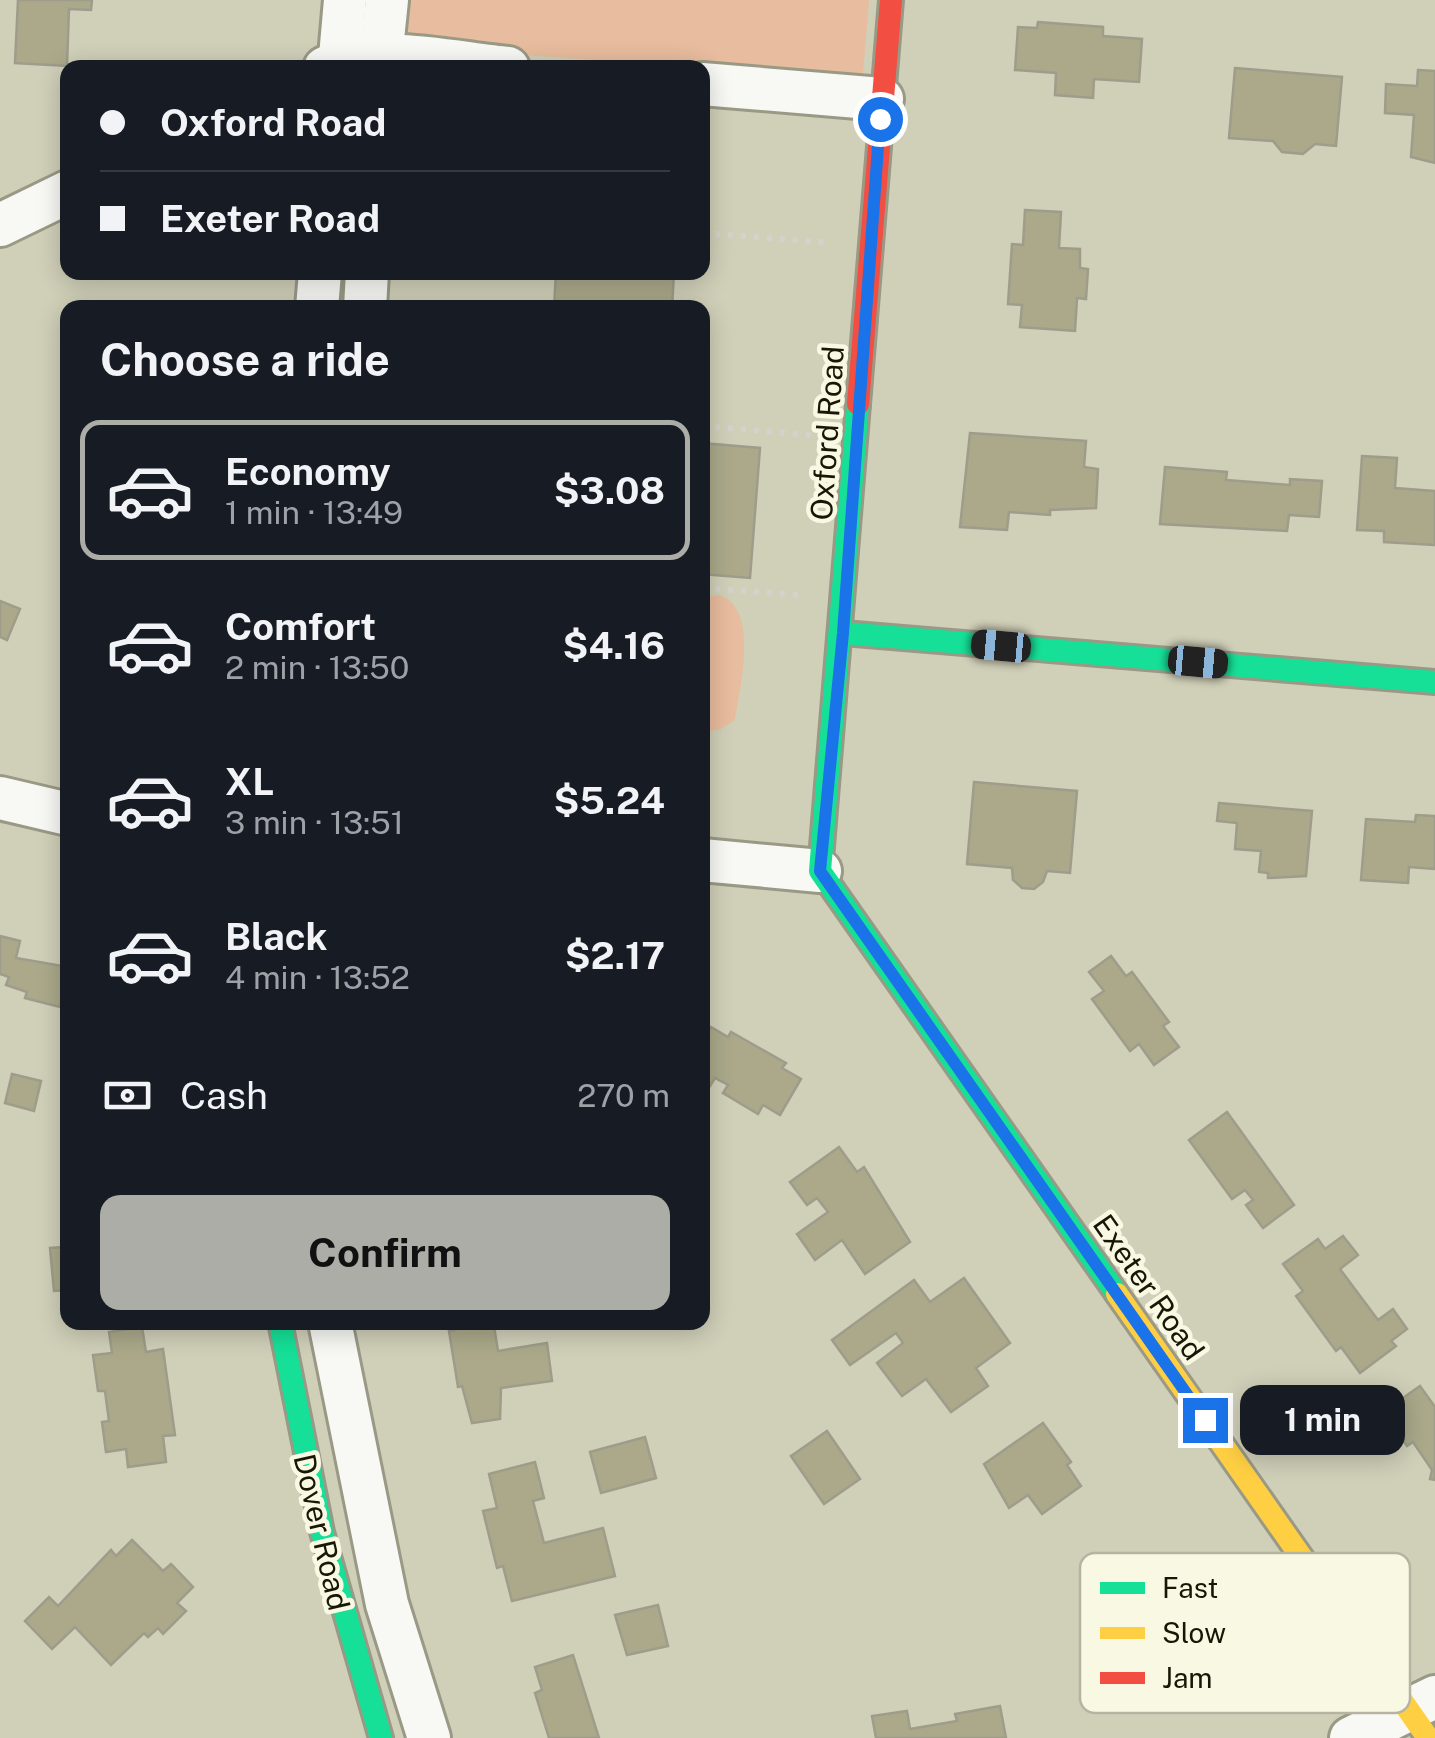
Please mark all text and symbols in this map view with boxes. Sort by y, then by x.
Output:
route start [858,97,903,142]
text: Oxford Road [160,100,386,145]
text: Exeter Road [160,196,380,241]
text: Choose a ride [100,333,390,386]
street label: Oxford Road [803,345,851,521]
icon: car [105,445,195,535]
text: Economy [225,449,391,494]
text: $3.08 [554,468,665,513]
text: 1 min · 13:49 [225,494,403,531]
icon: car [105,600,195,690]
text: Comfort [225,604,376,649]
text: $4.16 [563,623,665,668]
car [970,628,1032,664]
car [1167,644,1229,680]
text: 2 min · 13:50 [225,649,409,686]
icon: car [105,755,195,845]
text: XL [225,759,274,804]
text: $5.24 [553,778,665,823]
text: 3 min · 13:51 [225,804,404,841]
icon: car [105,910,195,1000]
text: Black [225,914,328,959]
text: $2.17 [565,933,665,978]
text: 4 min · 13:52 [225,959,410,996]
icon: cash [100,1068,155,1123]
text: Cash [180,1073,268,1118]
text: 270 m [577,1077,670,1114]
button: Confirm [100,1195,670,1310]
street label: Exeter Road [1086,1207,1212,1367]
callout: 1 min [1240,1385,1405,1455]
route end [1183,1398,1228,1443]
text: 1 min [1284,1401,1361,1438]
street label: Dover Road [287,1450,357,1614]
legend [1080,1553,1410,1713]
text: Fast [1162,1571,1218,1604]
text: Slow [1162,1616,1226,1649]
text: Jam [1162,1661,1213,1694]

